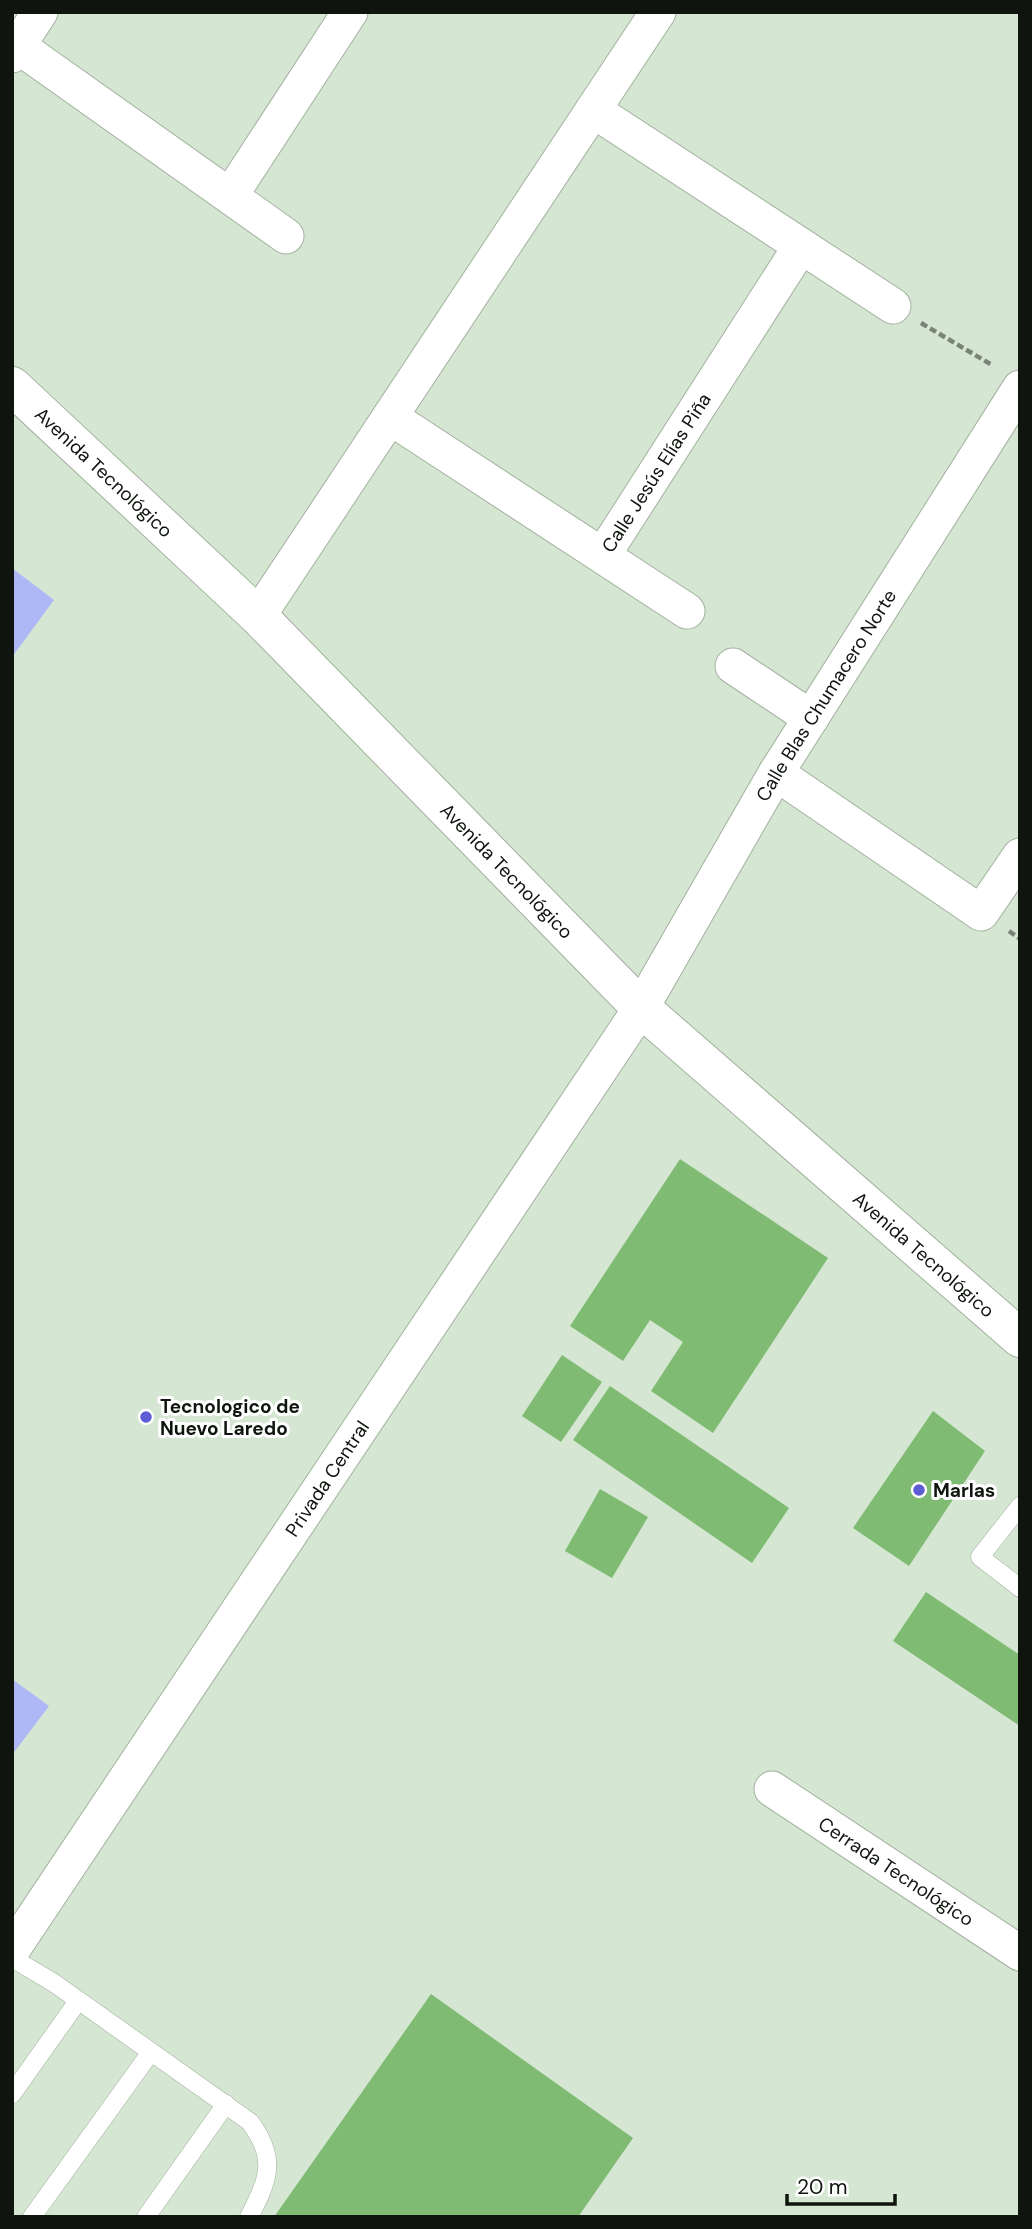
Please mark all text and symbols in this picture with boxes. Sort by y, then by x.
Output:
street label: Calle Jesús Elías Piña [596,388,716,557]
street label: Avenida Tecnológico [30,401,178,543]
street label: Calle Blas Chumacero Norte [750,585,902,806]
street label: Avenida Tecnológico [435,798,579,944]
street label: Avenida Tecnológico [848,1186,1000,1323]
place label: Tecnologico de Nuevo Laredo [160,1394,300,1441]
marker: Tecnologico de Nuevo Laredo [138,1409,154,1425]
street label: Privada Central [279,1416,375,1541]
place label: Marlas [933,1478,995,1503]
marker: Marlas [911,1482,927,1498]
street label: Cerrada Tecnológico [814,1811,979,1932]
scale bar [787,2162,895,2206]
text: 20 m [797,2173,848,2201]

